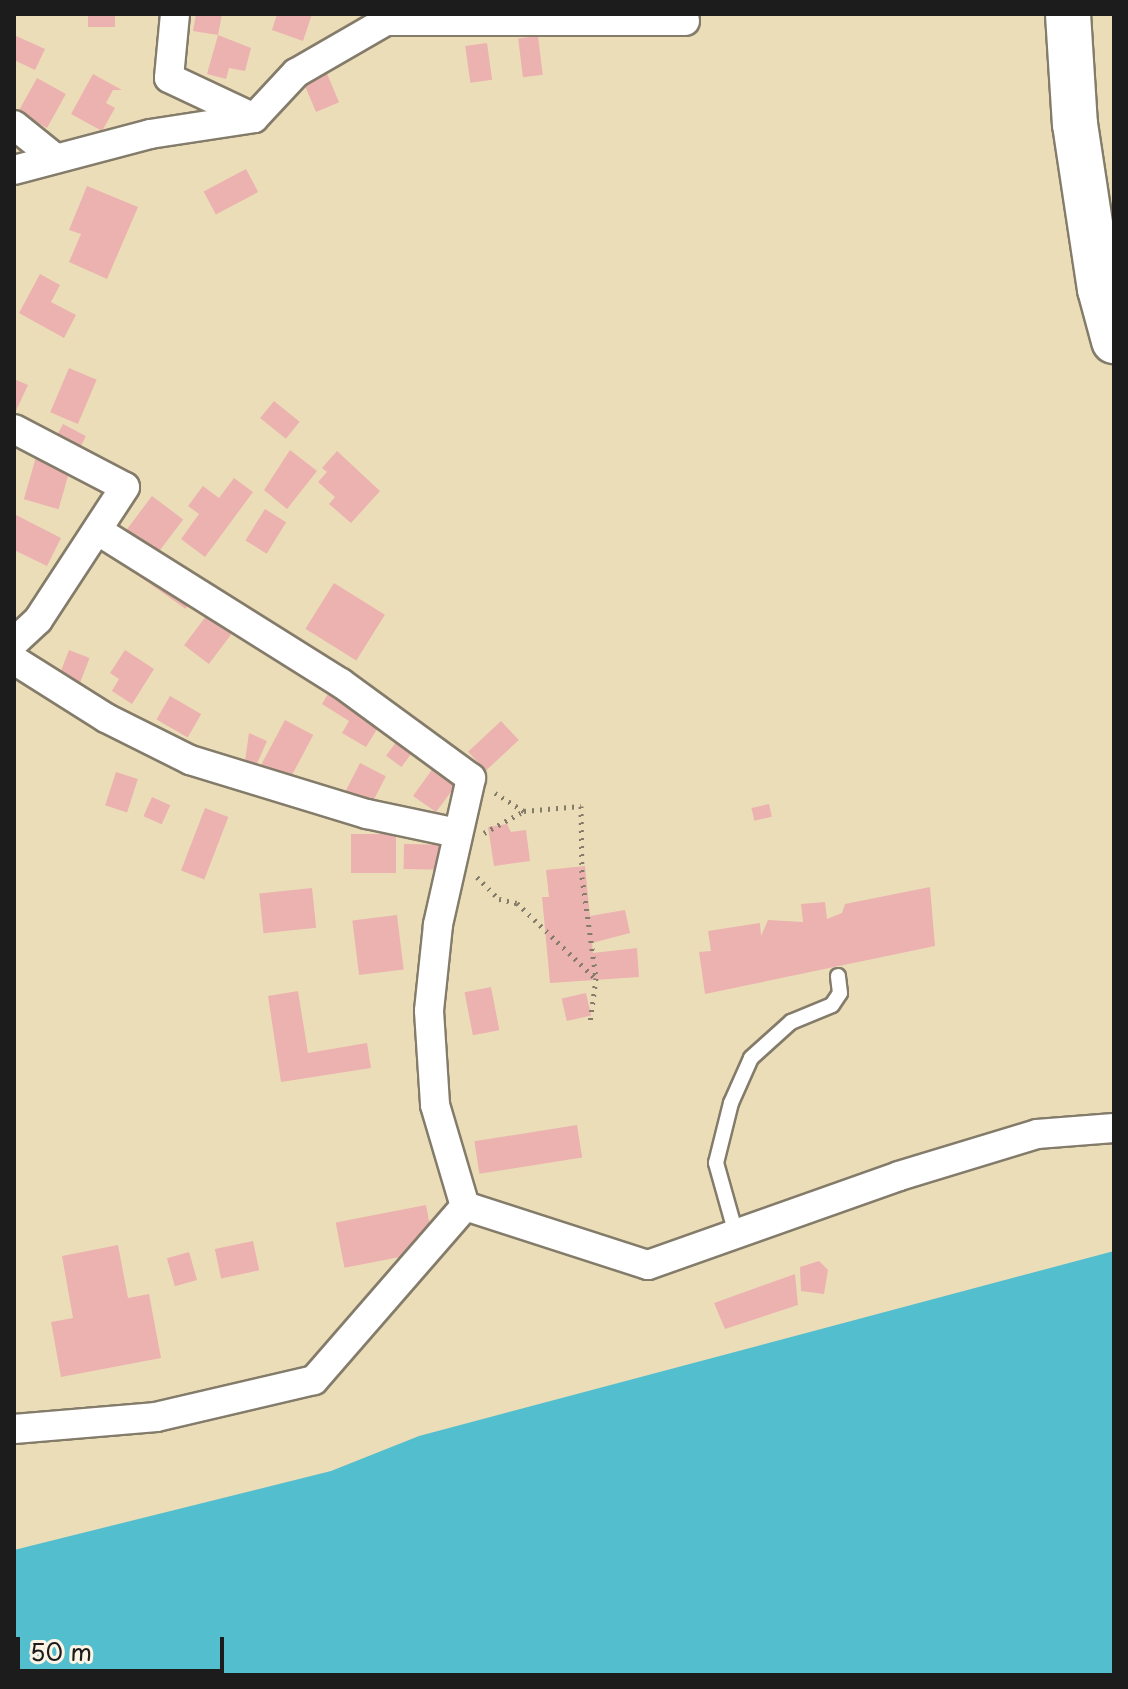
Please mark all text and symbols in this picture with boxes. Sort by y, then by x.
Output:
scale bar [20,1621,228,1671]
text: 50 m [30,1633,92,1669]

